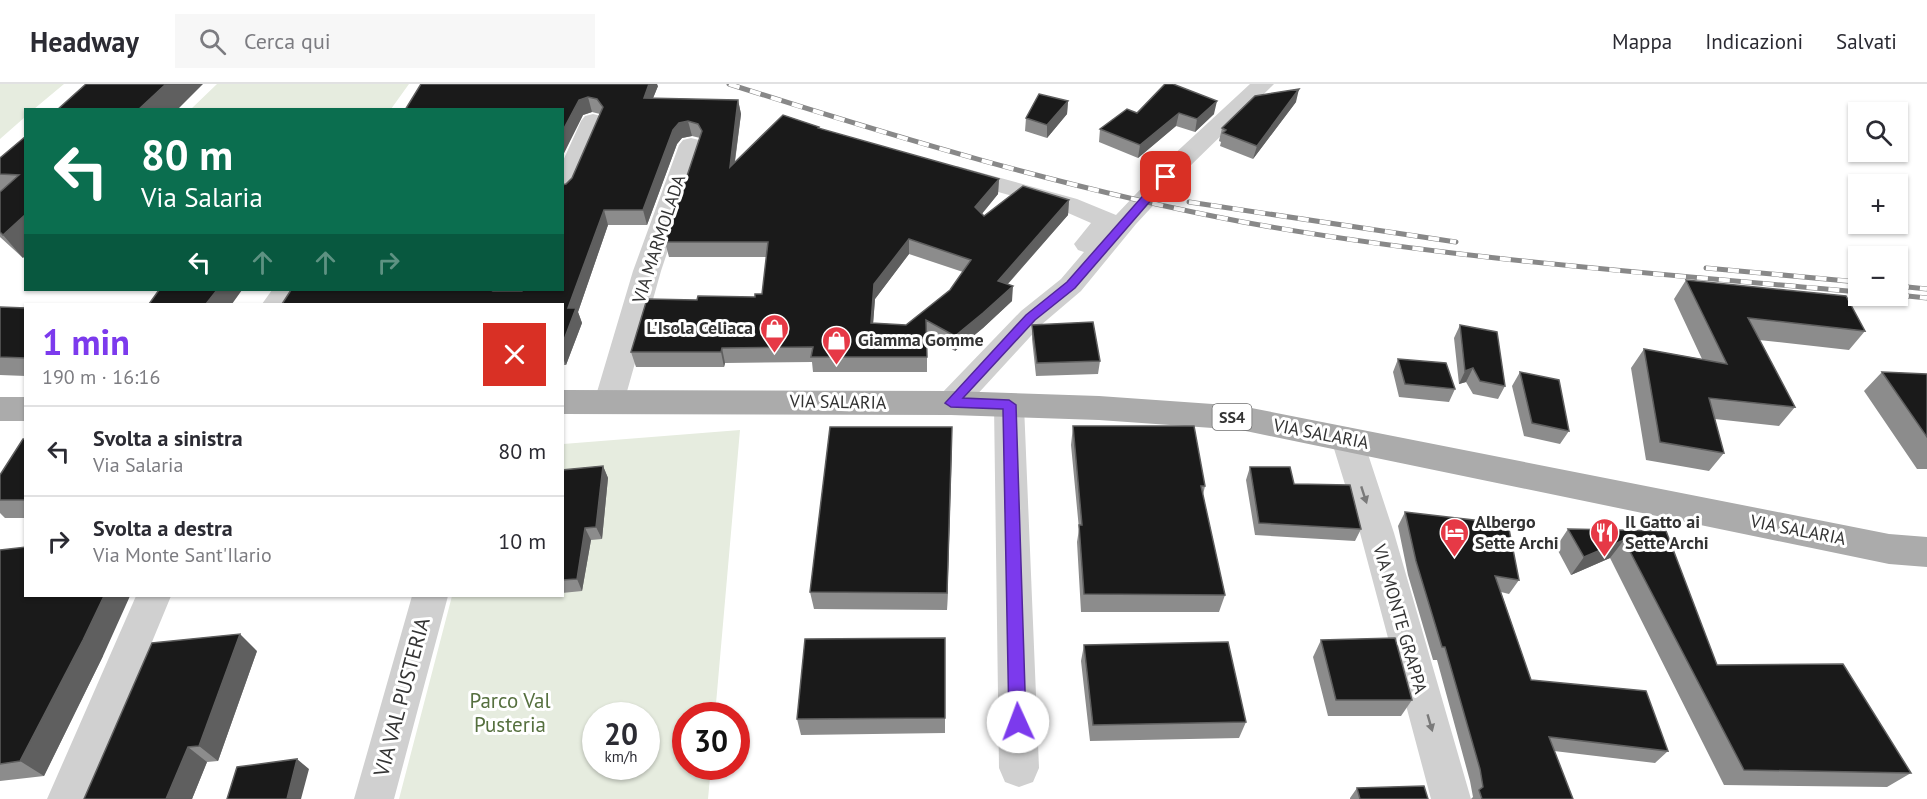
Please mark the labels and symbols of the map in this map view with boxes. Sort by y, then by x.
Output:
pin [1140,151,1191,202]
street label: VIA MARMOLADA [627,171,690,307]
shop icon: L'Isola Celiaca [758,312,790,354]
place label: L'Isola Celiaca [646,316,753,339]
shop icon: Giamma Gomme [821,324,853,366]
place label: Giamma Gomme [858,328,984,351]
street label: VIA SALARIA [789,389,887,414]
road number: SS4 [1212,404,1252,430]
street label: VIA SALARIA [1271,413,1371,454]
one-way arrow [1360,486,1370,504]
street label: VIA SALARIA [1748,509,1848,550]
place label: Albergo Sette Archi [1475,510,1559,554]
place label: Il Gatto ai Sette Archi [1625,510,1709,554]
hotel icon: Albergo Sette Archi [1438,516,1470,558]
restaurant icon: Il Gatto ai Sette Archi [1588,516,1620,558]
street label: VIA MONTE GRAPPA [1368,540,1433,697]
street label: VIA VAL PUSTERIA [367,614,436,780]
park label: Parco Val Pusteria [469,687,551,738]
position arrow [986,690,1050,754]
speed limit sign: 30 [672,702,750,780]
one-way arrow [1426,714,1435,732]

